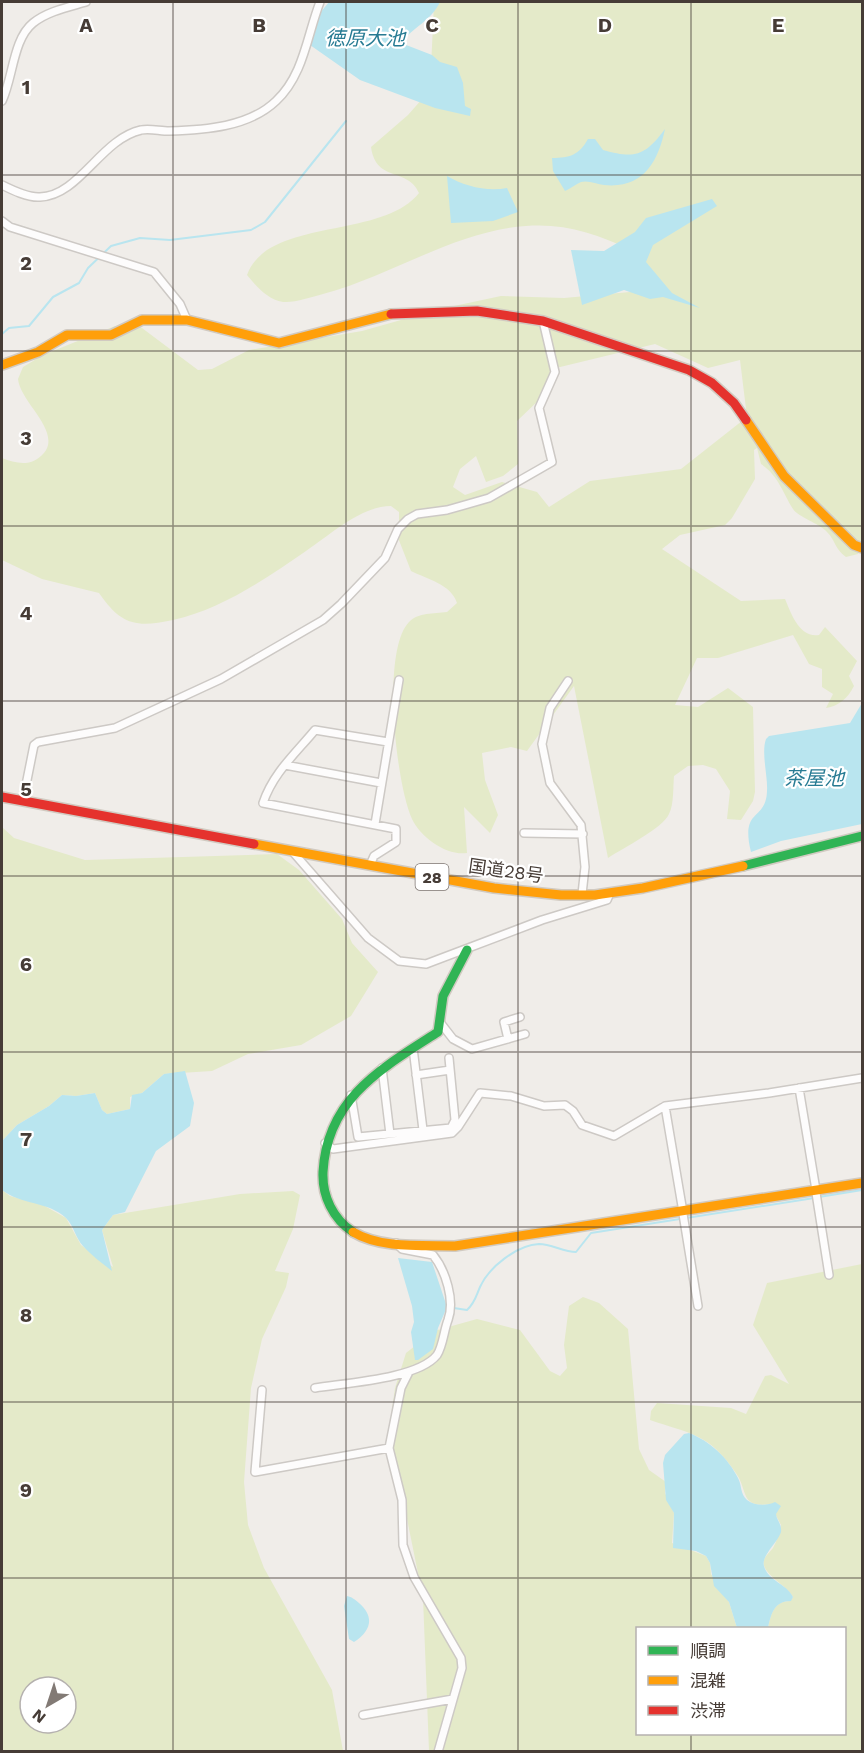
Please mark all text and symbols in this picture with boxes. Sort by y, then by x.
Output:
text: A [79,13,93,37]
text: B [252,13,266,37]
text: C [425,13,439,37]
text: D [598,13,612,37]
text: E [772,13,784,37]
water label: 徳原大池 [325,26,407,50]
text: 1 [22,75,30,99]
text: 2 [20,251,32,275]
text: 3 [20,426,32,450]
text: 4 [20,601,33,625]
water label: 茶屋池 [784,766,846,790]
text: 5 [20,777,32,801]
street label: 国道28号 [467,855,545,886]
road number: 28 [416,864,448,890]
text: 6 [20,952,32,976]
text: 7 [20,1127,32,1151]
text: 8 [20,1303,32,1327]
text: 9 [20,1478,32,1502]
legend [636,1627,846,1735]
text: 順調 [690,1640,726,1661]
text: 混雑 [690,1670,726,1691]
north arrow [18,1675,78,1735]
text: 渋滞 [690,1700,726,1721]
text: N [28,1705,49,1727]

